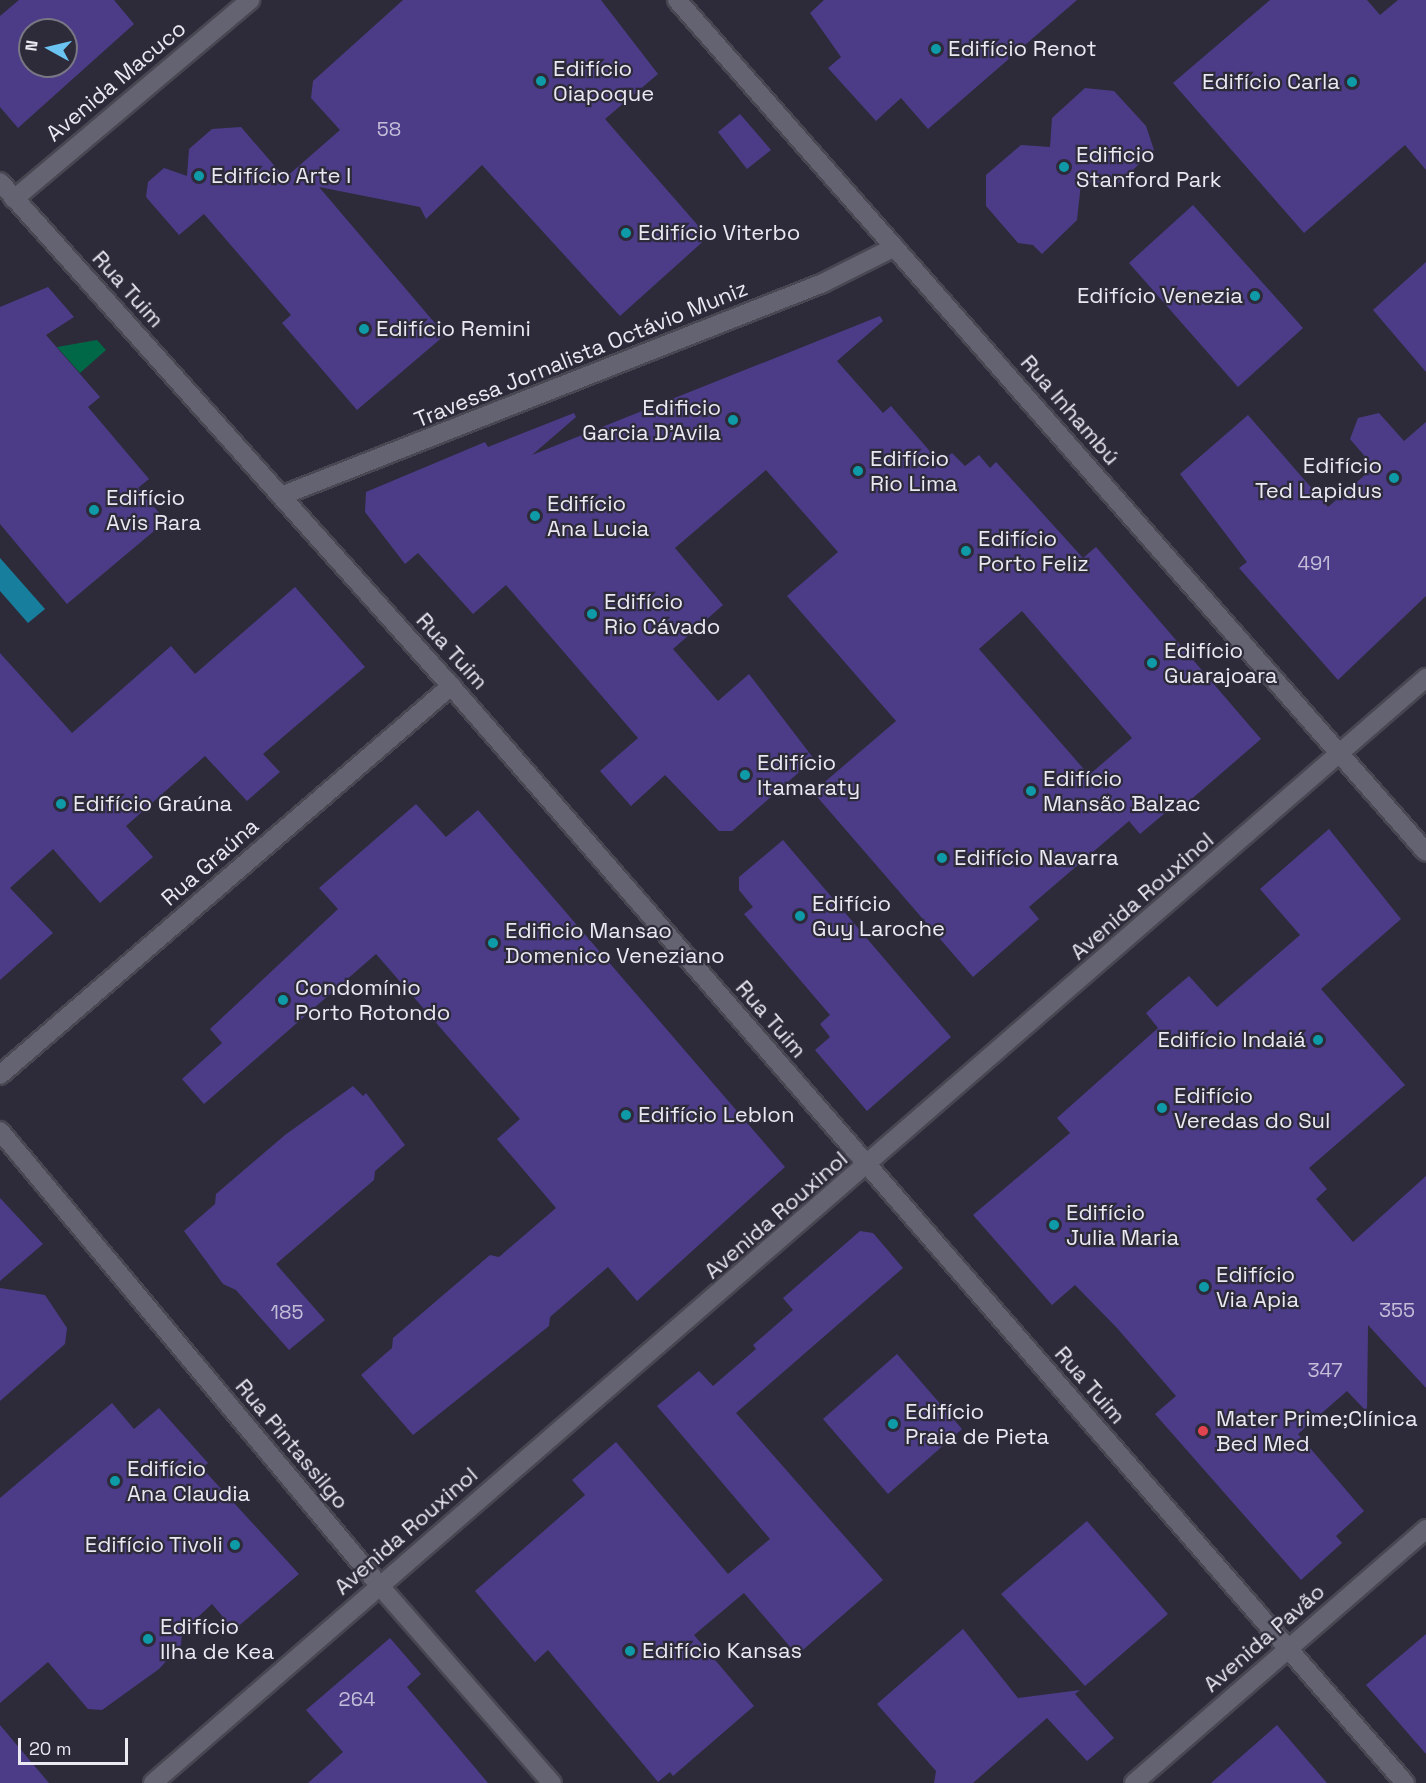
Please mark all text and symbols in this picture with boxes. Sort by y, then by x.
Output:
street label: Avenida Macuco [41,15,191,147]
north arrow [18,18,78,78]
place label: Edifício Renot [948,36,1097,62]
text: N [21,39,43,52]
marker: Edifício Renot [929,42,943,56]
place label: Edifício Oiapoque [553,55,654,106]
place label: Edifício Carla [1202,69,1340,95]
marker: Edifício Oiapoque [534,74,548,88]
marker: Edifício Carla [1345,75,1359,89]
house number: 58 [377,117,401,141]
place label: Edificio Stanford Park [1076,141,1222,192]
marker: Edificio Stanford Park [1057,160,1071,174]
place label: Edifício Arte I [211,163,352,189]
marker: Edifício Arte I [192,169,206,183]
place label: Edifício Viterbo [638,220,801,246]
marker: Edifício Viterbo [619,226,633,240]
street label: Rua Tuim [87,245,169,333]
street label: Travessa Jornalista Octávio Muniz [411,275,751,433]
place label: Edifício Venezia [1077,283,1243,309]
marker: Edifício Venezia [1248,289,1262,303]
place label: Edifício Remini [376,316,531,342]
marker: Edifício Remini [357,322,371,336]
street label: Rua Inhambú [1015,350,1125,470]
place label: Edificio Garcia D'Avila [582,394,721,446]
marker: Edificio Garcia D'Avila [726,413,740,427]
place label: Edifício Rio Lima [870,445,957,496]
place label: Edifício Ted Lapidus [1255,452,1382,504]
marker: Edifício Rio Lima [851,464,865,478]
marker: Edifício Ted Lapidus [1387,471,1401,485]
place label: Edifício Avis Rara [106,484,201,536]
place label: Edifício Ana Lucia [547,490,649,542]
marker: Edifício Avis Rara [87,503,101,517]
marker: Edifício Ana Lucia [528,509,542,523]
place label: Edifício Porto Feliz [978,525,1089,576]
marker: Edifício Porto Feliz [959,544,973,558]
house number: 491 [1297,551,1331,575]
place label: Edifício Rio Cávado [604,588,720,640]
street label: Rua Tuim [411,607,493,695]
marker: Edifício Rio Cávado [585,607,599,621]
place label: Edifício Guarajoara [1164,637,1277,688]
marker: Edifício Guarajoara [1145,656,1159,670]
place label: Edifício Itamaraty [757,749,860,800]
place label: Edifício Mansão Balzac [1043,765,1201,816]
marker: Edifício Itamaraty [738,768,752,782]
marker: Edifício Mansão Balzac [1024,784,1038,798]
place label: Edifício Graúna [73,791,232,817]
marker: Edifício Graúna [54,797,68,811]
street label: Rua Graúna [156,813,264,911]
street label: Avenida Rouxinol [1065,827,1219,965]
place label: Edifício Navarra [954,845,1119,871]
marker: Edifício Navarra [935,851,949,865]
place label: Edifício Guy Laroche [812,890,945,942]
marker: Edifício Guy Laroche [793,909,807,923]
place label: Edificio Mansao Domenico Veneziano [505,917,725,968]
marker: Edificio Mansao Domenico Veneziano [486,936,500,950]
place label: Condomínio Porto Rotondo [295,974,450,1026]
street label: Rua Tuim [730,975,812,1063]
marker: Condomínio Porto Rotondo [276,993,290,1007]
place label: Edifício Indaiá [1157,1027,1306,1053]
marker: Edifício Indaiá [1311,1033,1325,1047]
place label: Edifício Veredas do Sul [1174,1082,1330,1134]
marker: Edifício Veredas do Sul [1155,1101,1169,1115]
place label: Edifício Leblon [638,1102,794,1128]
marker: Edifício Leblon [619,1108,633,1122]
street label: Avenida Rouxinol [699,1146,853,1284]
place label: Edifício Julia Maria [1066,1199,1179,1250]
marker: Edifício Julia Maria [1047,1218,1061,1232]
place label: Edifício Via Apia [1216,1261,1299,1312]
marker: Edifício Via Apia [1197,1280,1211,1294]
house number: 355 [1379,1298,1415,1322]
house number: 185 [271,1300,303,1324]
street label: Rua Tuim [1049,1341,1131,1429]
house number: 347 [1307,1358,1343,1382]
street label: Rua Pintassilgo [230,1374,354,1514]
place label: Edifício Praia de Pieta [905,1398,1049,1450]
place label: Mater Prime;Clínica Bed Med [1216,1405,1418,1456]
marker: Edifício Praia de Pieta [886,1417,900,1431]
marker: Mater Prime;Clínica Bed Med [1194,1422,1212,1440]
place label: Edifício Ana Claudia [127,1455,250,1506]
street label: Avenida Rouxinol [329,1462,483,1600]
marker: Edifício Ana Claudia [108,1474,122,1488]
place label: Edifício Tivoli [84,1532,223,1558]
marker: Edifício Tivoli [228,1538,242,1552]
street label: Avenida Pavão [1198,1578,1330,1698]
place label: Edifício Ilha de Kea [160,1613,274,1664]
marker: Edifício Ilha de Kea [141,1632,155,1646]
place label: Edifício Kansas [642,1638,802,1664]
marker: Edifício Kansas [623,1644,637,1658]
house number: 264 [339,1687,375,1711]
scale bar [21,1726,130,1764]
text: 20 m [29,1737,72,1760]

